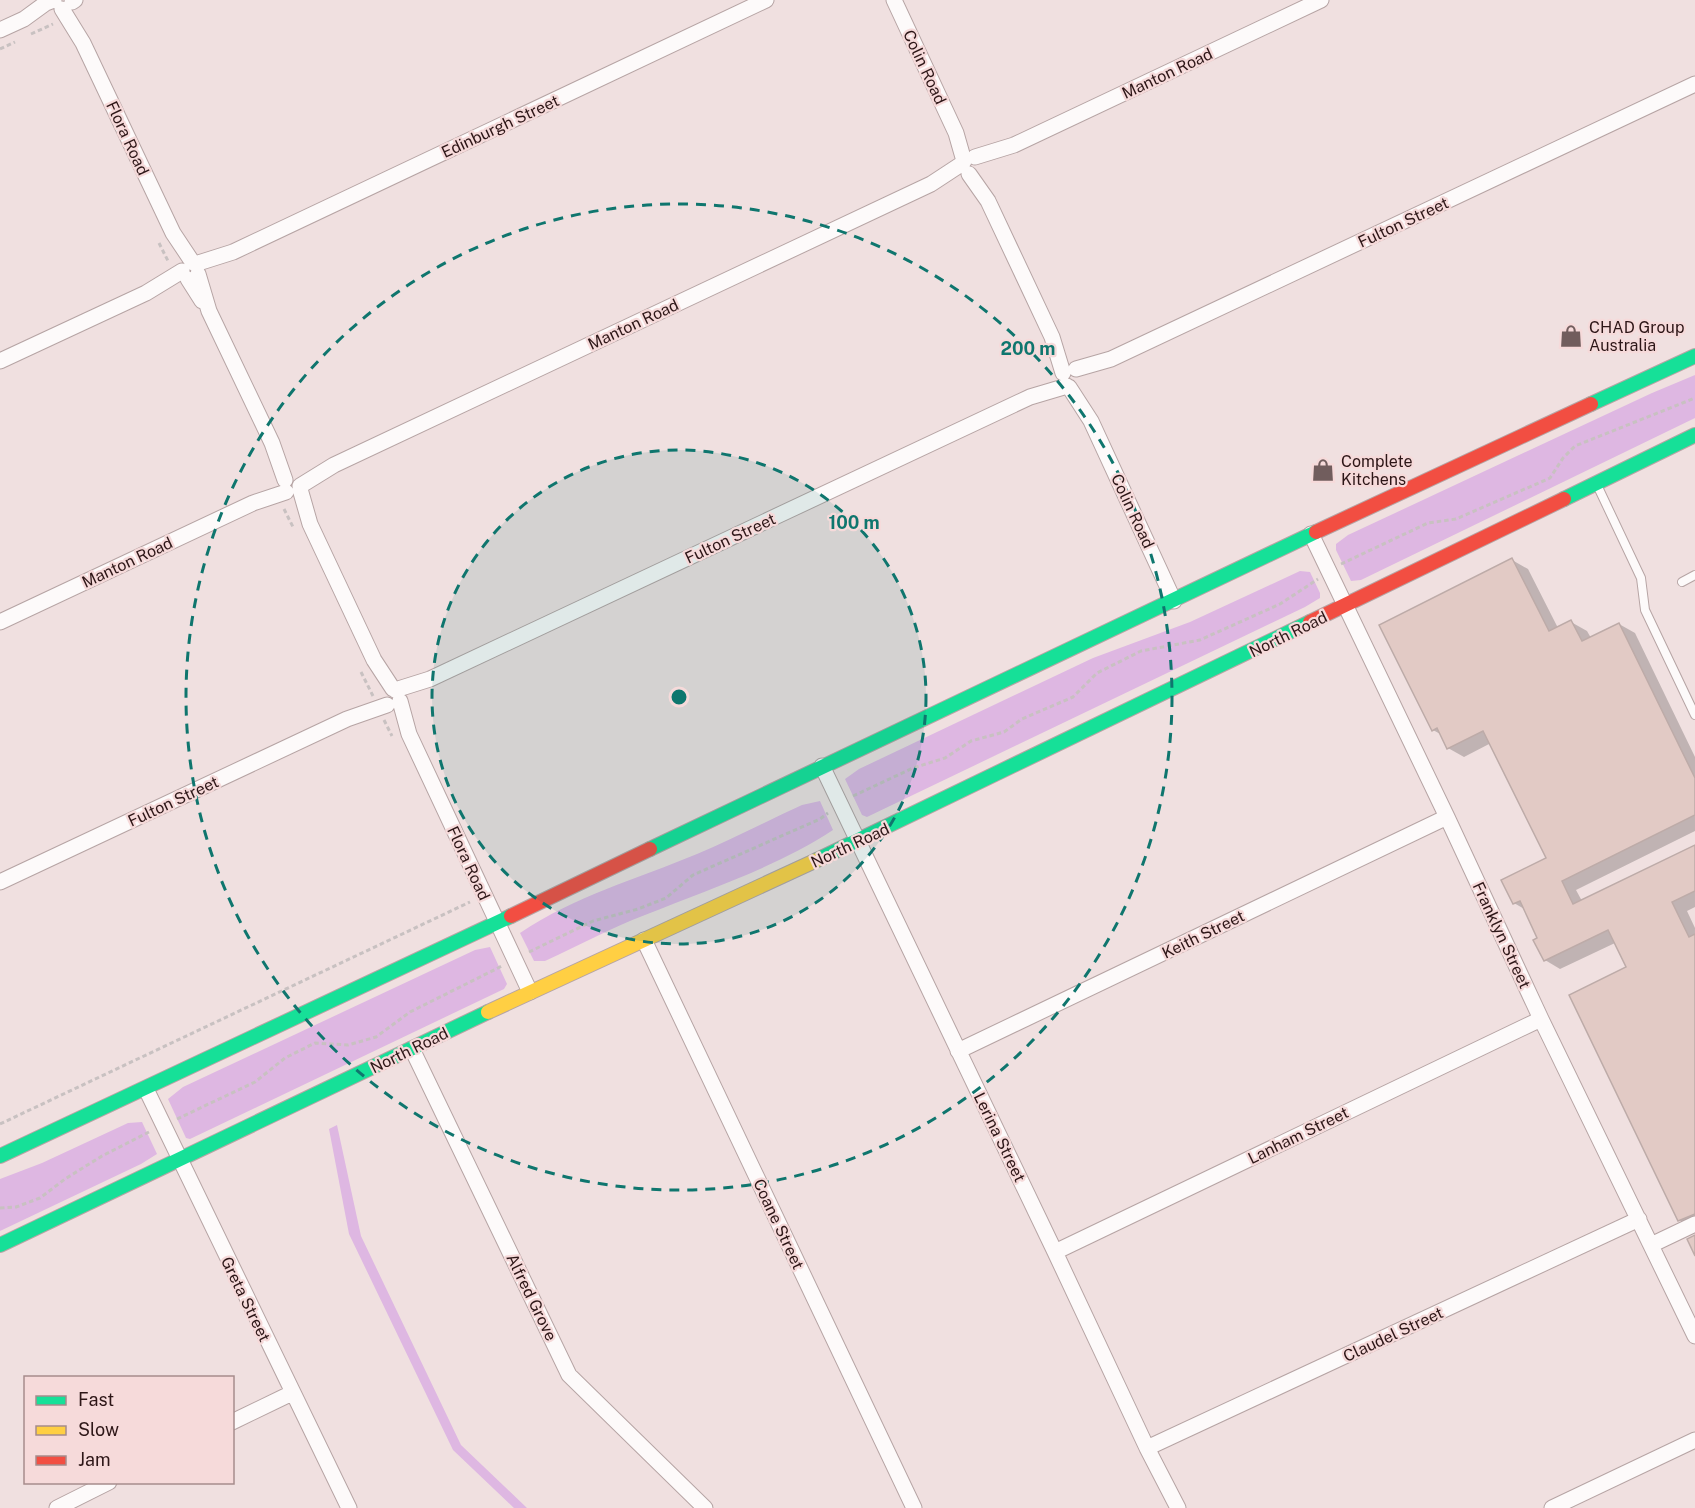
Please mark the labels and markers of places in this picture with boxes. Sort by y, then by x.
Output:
place label: CHAD Group Australia [1589,318,1684,355]
shop icon: CHAD Group Australia [1558,323,1584,349]
place label: Complete Kitchens [1341,452,1413,489]
shop icon: Complete Kitchens [1310,457,1336,483]
centre of rings [669,687,689,707]

